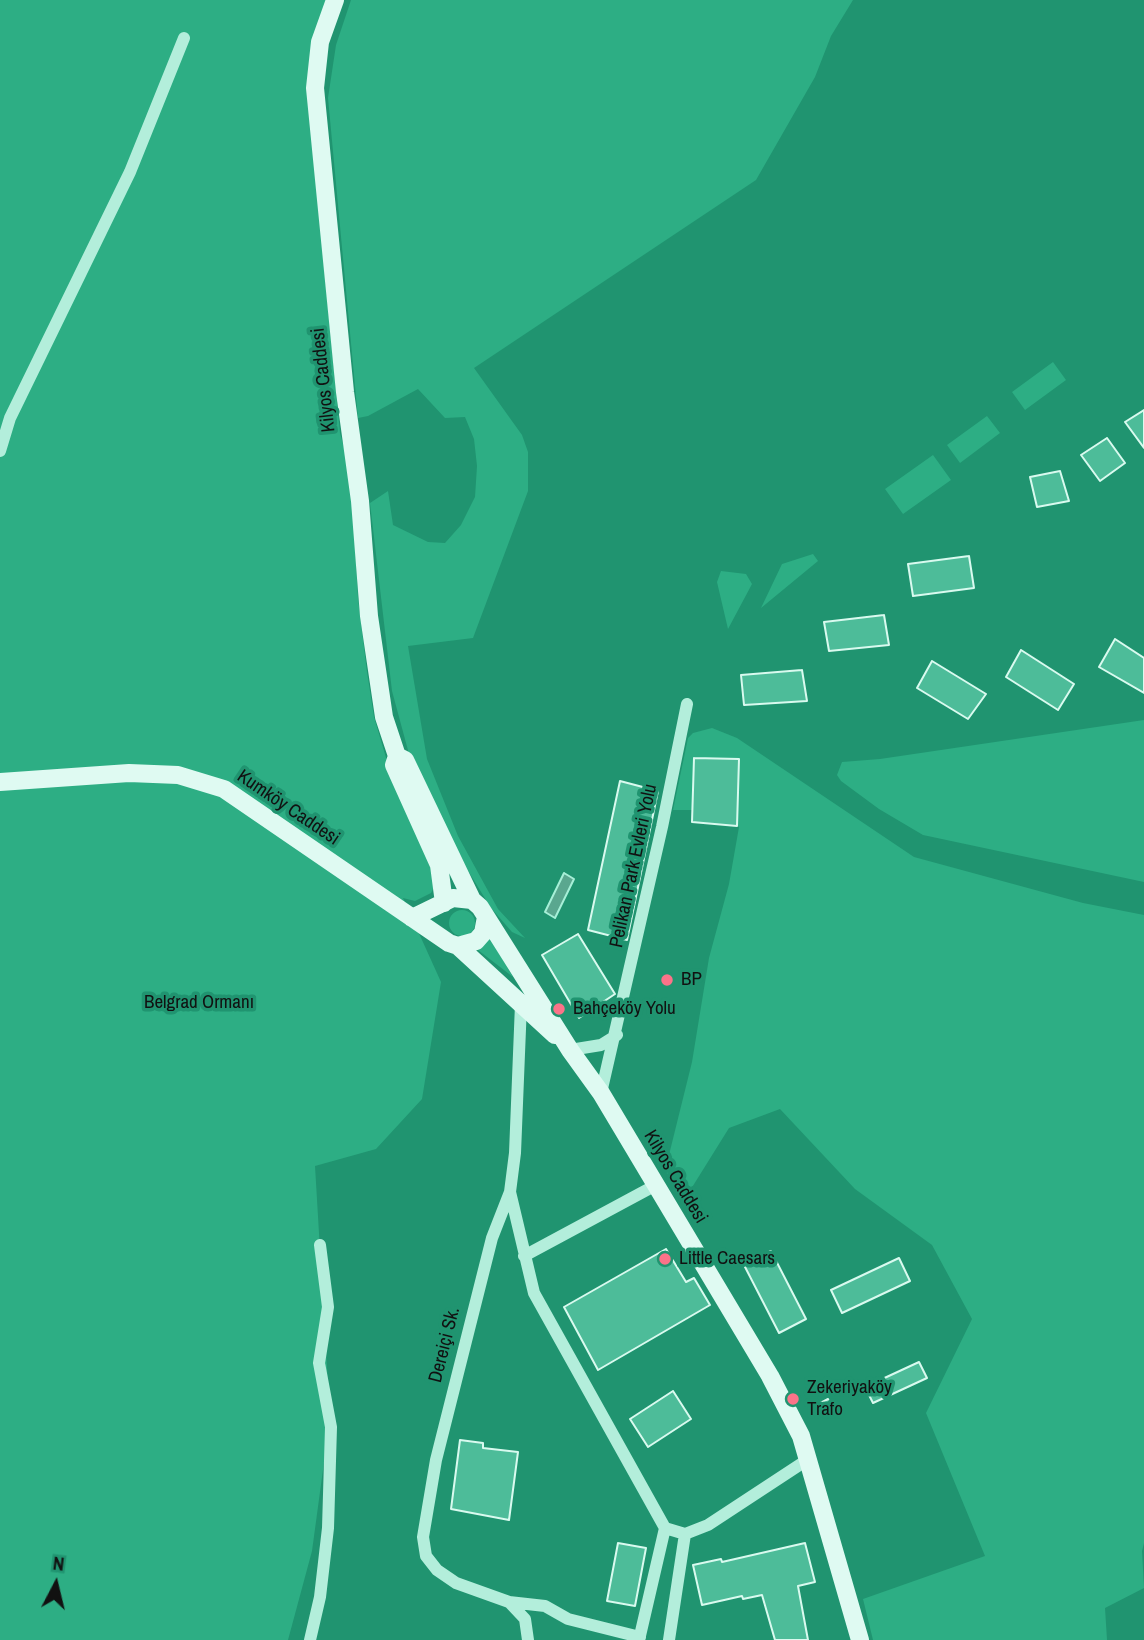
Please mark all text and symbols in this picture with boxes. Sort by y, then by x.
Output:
street label: Kilyos Caddesi [307,327,341,433]
street label: Kumköy Caddesi [232,765,344,851]
street label: Pelikan Park Evleri Yolu [606,782,662,950]
place label: BP [681,969,702,991]
marker: BP [659,972,675,988]
park label: Belgrad Ormanı [144,992,254,1014]
place label: Bahçeköy Yolu [573,998,676,1020]
marker: Bahçeköy Yolu [551,1001,567,1017]
street label: Kilyos Caddesi [638,1126,712,1228]
place label: Little Caesars [679,1248,775,1270]
marker: Little Caesars [657,1251,673,1267]
street label: Dereiçi Sk. [425,1305,465,1385]
place label: Zekeriyaköy Trafo [807,1377,892,1421]
marker: Zekeriyaköy Trafo [785,1391,801,1407]
north arrow [21,1549,91,1619]
text: N [51,1550,66,1577]

